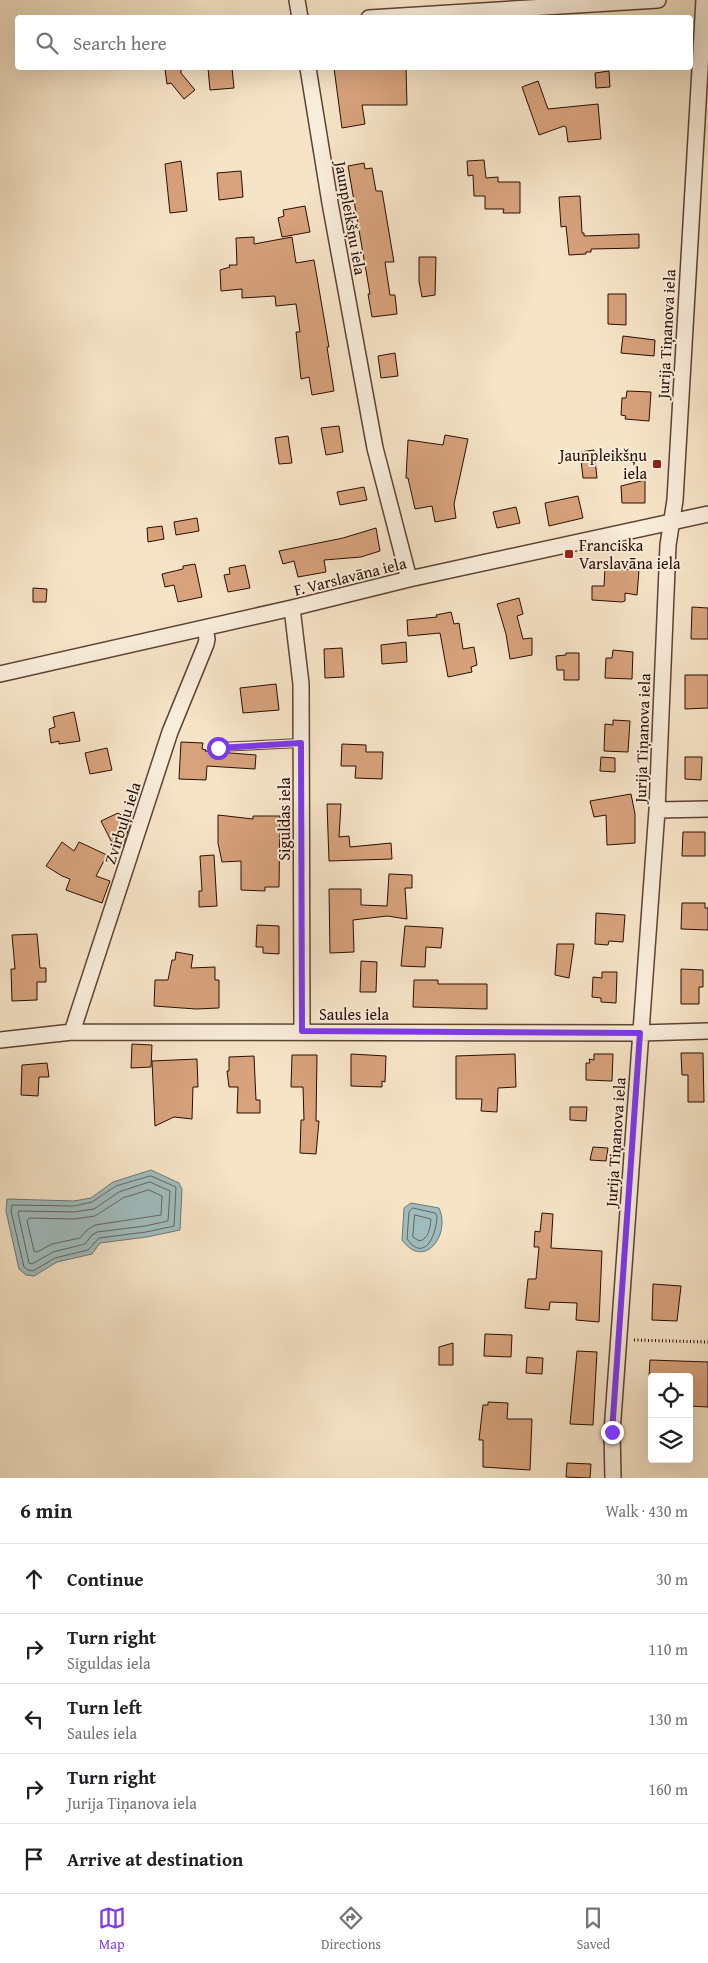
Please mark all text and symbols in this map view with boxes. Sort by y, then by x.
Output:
search box [15,15,693,70]
icon: search [33,29,61,57]
text: Search here [73,29,167,57]
street label: Jaunpleikšņu iela [329,157,373,277]
street label: Jurija Tiņanova iela [651,268,681,401]
place label: Jaunpleikšņu iela [558,443,647,485]
marker: Jaunpleikšņu iela [651,458,663,470]
place label: Franciska Varslavāna iela [579,533,681,575]
marker: Franciska Varslavāna iela [563,548,575,560]
street label: F. Varslavāna iela [291,550,409,602]
street label: Jurija Tiņanova iela [628,672,656,805]
route start [207,737,230,760]
street label: Siguldas iela [272,777,296,861]
street label: Zvirbuļu iela [97,778,147,867]
street label: Saules iela [319,1002,389,1026]
street label: Jurija Tiņanova iela [598,1076,632,1210]
map controls [648,1373,693,1463]
button: locate [648,1373,693,1418]
button: layers [648,1418,693,1463]
route end [601,1421,624,1444]
text: 6 min [20,1495,72,1526]
text: Walk · 430 m [605,1499,688,1523]
icon: ahead [20,1565,48,1593]
text: Continue [67,1565,144,1593]
text: 30 m [656,1567,688,1591]
text: Turn right [67,1623,156,1651]
icon: right [20,1635,48,1663]
text: 110 m [648,1637,688,1661]
text: Siguldas iela [67,1651,150,1675]
text: Turn left [67,1693,142,1721]
icon: left [20,1705,48,1733]
text: 130 m [648,1707,688,1731]
text: Saules iela [67,1721,137,1745]
text: Turn right [67,1763,156,1791]
icon: right [20,1775,48,1803]
text: 160 m [648,1777,688,1801]
text: Jurija Tiņanova iela [67,1791,197,1815]
icon: arrive [20,1845,48,1873]
text: Arrive at destination [67,1845,243,1873]
tab: Map [98,1904,126,1954]
tab: Directions [321,1904,381,1954]
tab: Saved [576,1904,610,1954]

